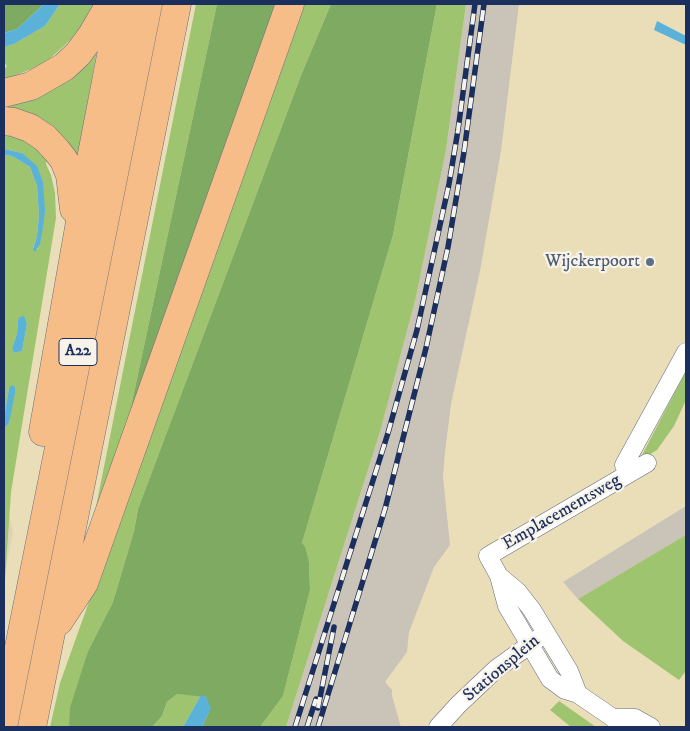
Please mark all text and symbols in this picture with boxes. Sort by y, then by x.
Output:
place label: Wijckerpoort [545,251,640,273]
marker: Wijckerpoort [644,256,656,268]
road number: A22 [59,338,97,366]
street label: Emplacementsweg [499,470,625,556]
street label: Stationsplein [459,631,545,707]

